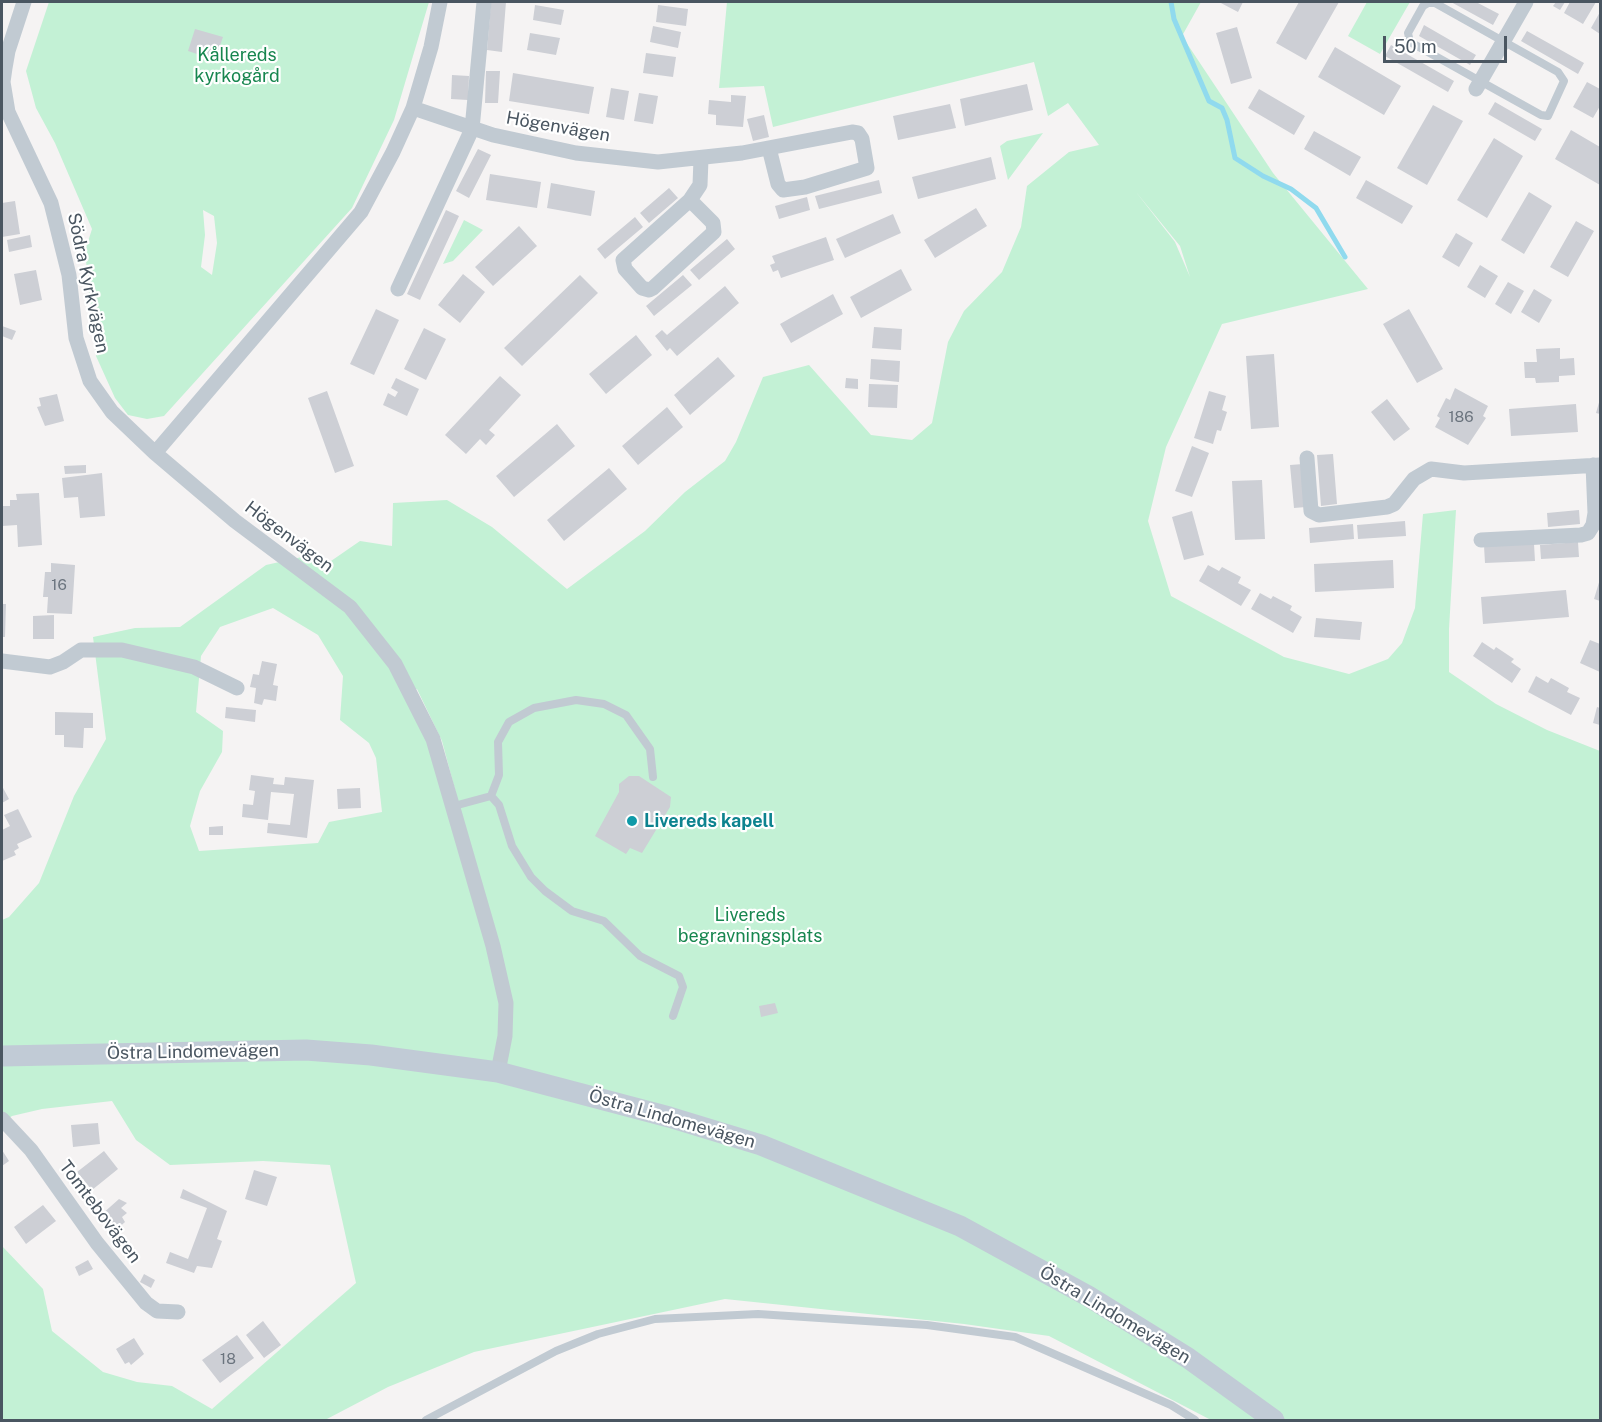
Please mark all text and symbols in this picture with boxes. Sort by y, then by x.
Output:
scale bar [1386,24,1510,62]
text: 50 m [1394,36,1437,57]
park label: Kållereds kyrkogård [194,44,280,86]
street label: Högenvägen [504,107,612,147]
street label: Södra Kyrkvägen [63,211,113,355]
house number: 186 [1448,408,1474,426]
street label: Högenvägen [240,497,338,577]
house number: 16 [51,576,67,594]
place label: Livereds kapell [644,810,774,832]
marker: Livereds kapell [625,814,639,828]
park label: Livereds begravningsplats [678,904,822,946]
street label: Östra Lindomevägen [107,1040,279,1064]
street label: Östra Lindomevägen [586,1085,758,1153]
street label: Tomtebovägen [54,1156,146,1268]
street label: Östra Lindomevägen [1036,1261,1194,1369]
house number: 18 [220,1350,236,1368]

